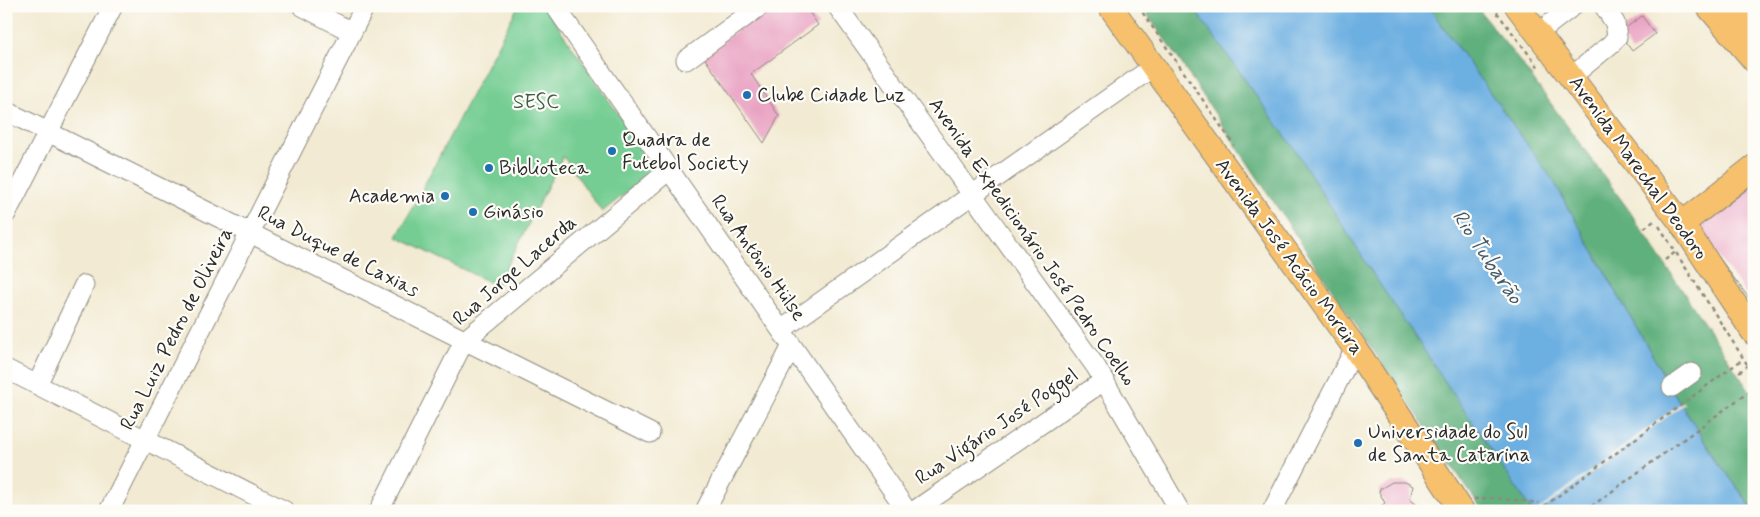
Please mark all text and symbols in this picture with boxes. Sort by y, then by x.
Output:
street label: Avenida Marechal Deodoro [1562,71,1714,265]
place label: Clube Cidade Luz [757,82,905,109]
park label: SESC [513,89,559,116]
marker: Clube Cidade Luz [741,89,753,101]
street label: Avenida Expedicionário José Pedro Coelho [922,93,1142,391]
place label: Quadra de Futebol Society [622,127,749,177]
marker: Quadra de Futebol Society [606,145,618,157]
street label: Avenida José Acácio Moreira [1208,153,1370,361]
place label: Biblioteca [499,155,590,182]
marker: Biblioteca [483,162,495,174]
place label: Academia [349,183,435,210]
street label: Rua Antônio Hülse [704,189,812,327]
marker: Academia [439,190,451,202]
place label: Ginásio [483,199,544,226]
street label: Rua Duque de Caxias [253,200,424,305]
water label: Rio Tubarão [1445,204,1529,310]
marker: Ginásio [467,206,479,218]
street label: Rua Jorge Lacerda [447,210,583,333]
street label: Rua Luiz Pedro de Oliveira [114,223,240,435]
street label: Rua Vigário José Poggel [910,362,1085,493]
place label: Universidade do Sul de Santa Catarina [1368,419,1530,469]
marker: Universidade do Sul de Santa Catarina [1352,437,1364,449]

